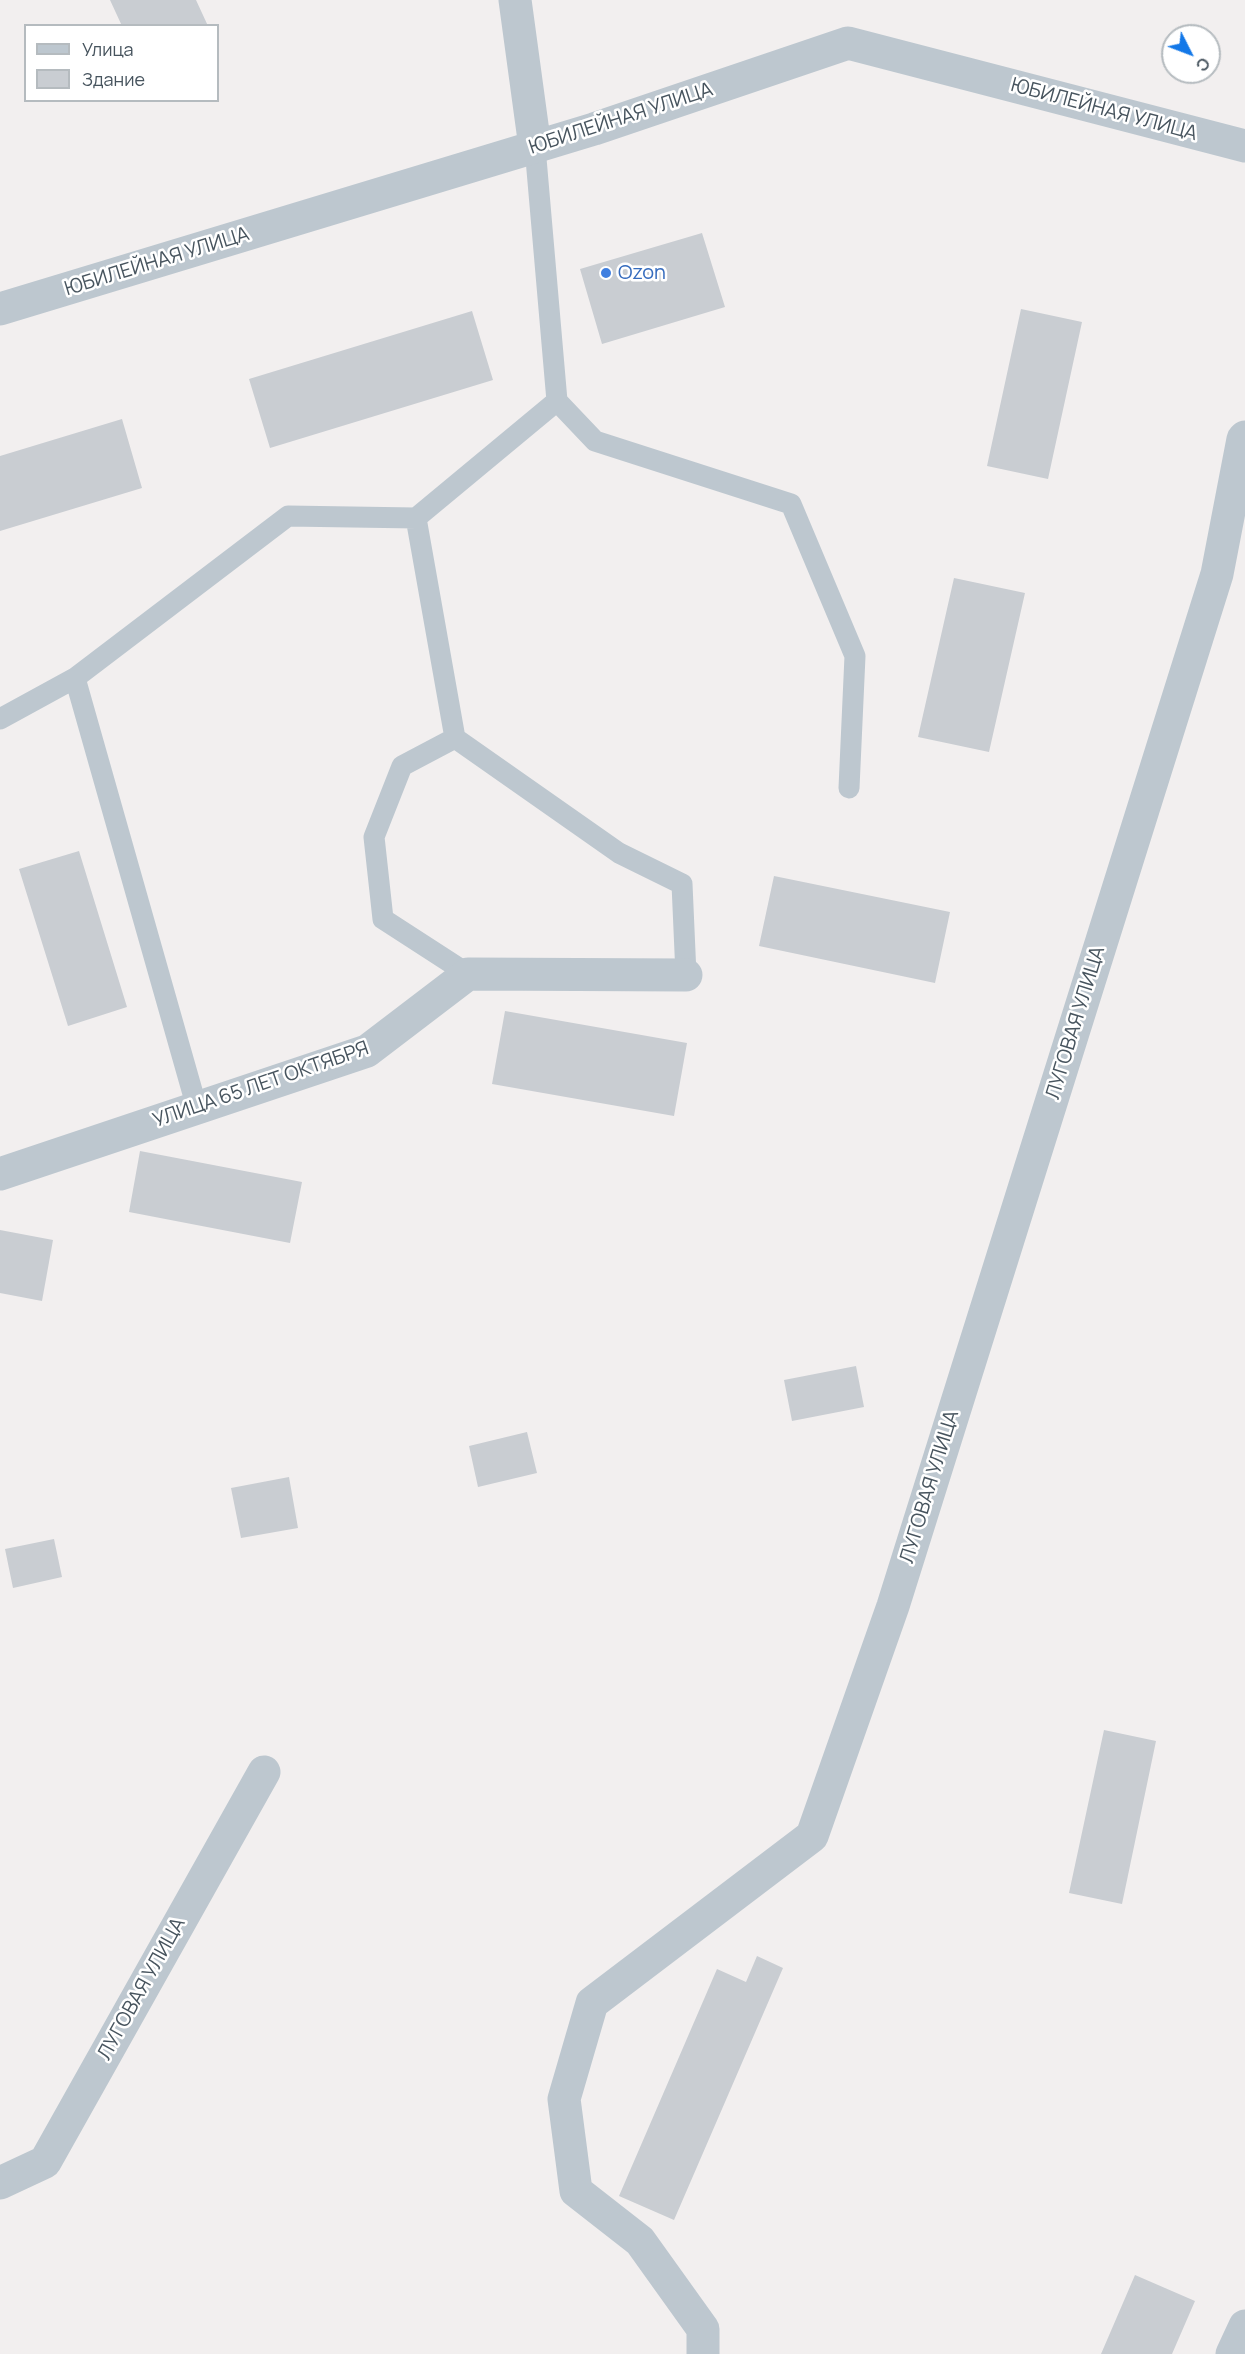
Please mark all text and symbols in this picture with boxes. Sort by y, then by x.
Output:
legend [24,24,219,102]
north arrow [1161,24,1221,84]
text: Улица [82,37,134,61]
text: С [1191,53,1215,76]
text: Здание [82,67,145,91]
street label: ЮБИЛЕЙНАЯ УЛИЦА [1008,74,1200,146]
street label: ЮБИЛЕЙНАЯ УЛИЦА [526,78,716,160]
street label: ЮБИЛЕЙНАЯ УЛИЦА [62,222,252,302]
place label: Ozon [618,261,666,285]
marker: Ozon [599,266,613,280]
street label: ЛУГОВАЯ УЛИЦА [1041,944,1111,1102]
street label: УЛИЦА 65 ЛЕТ ОКТЯБРЯ [150,1037,372,1133]
street label: ЛУГОВАЯ УЛИЦА [895,1408,965,1566]
street label: ЛУГОВАЯ УЛИЦА [93,1914,191,2064]

